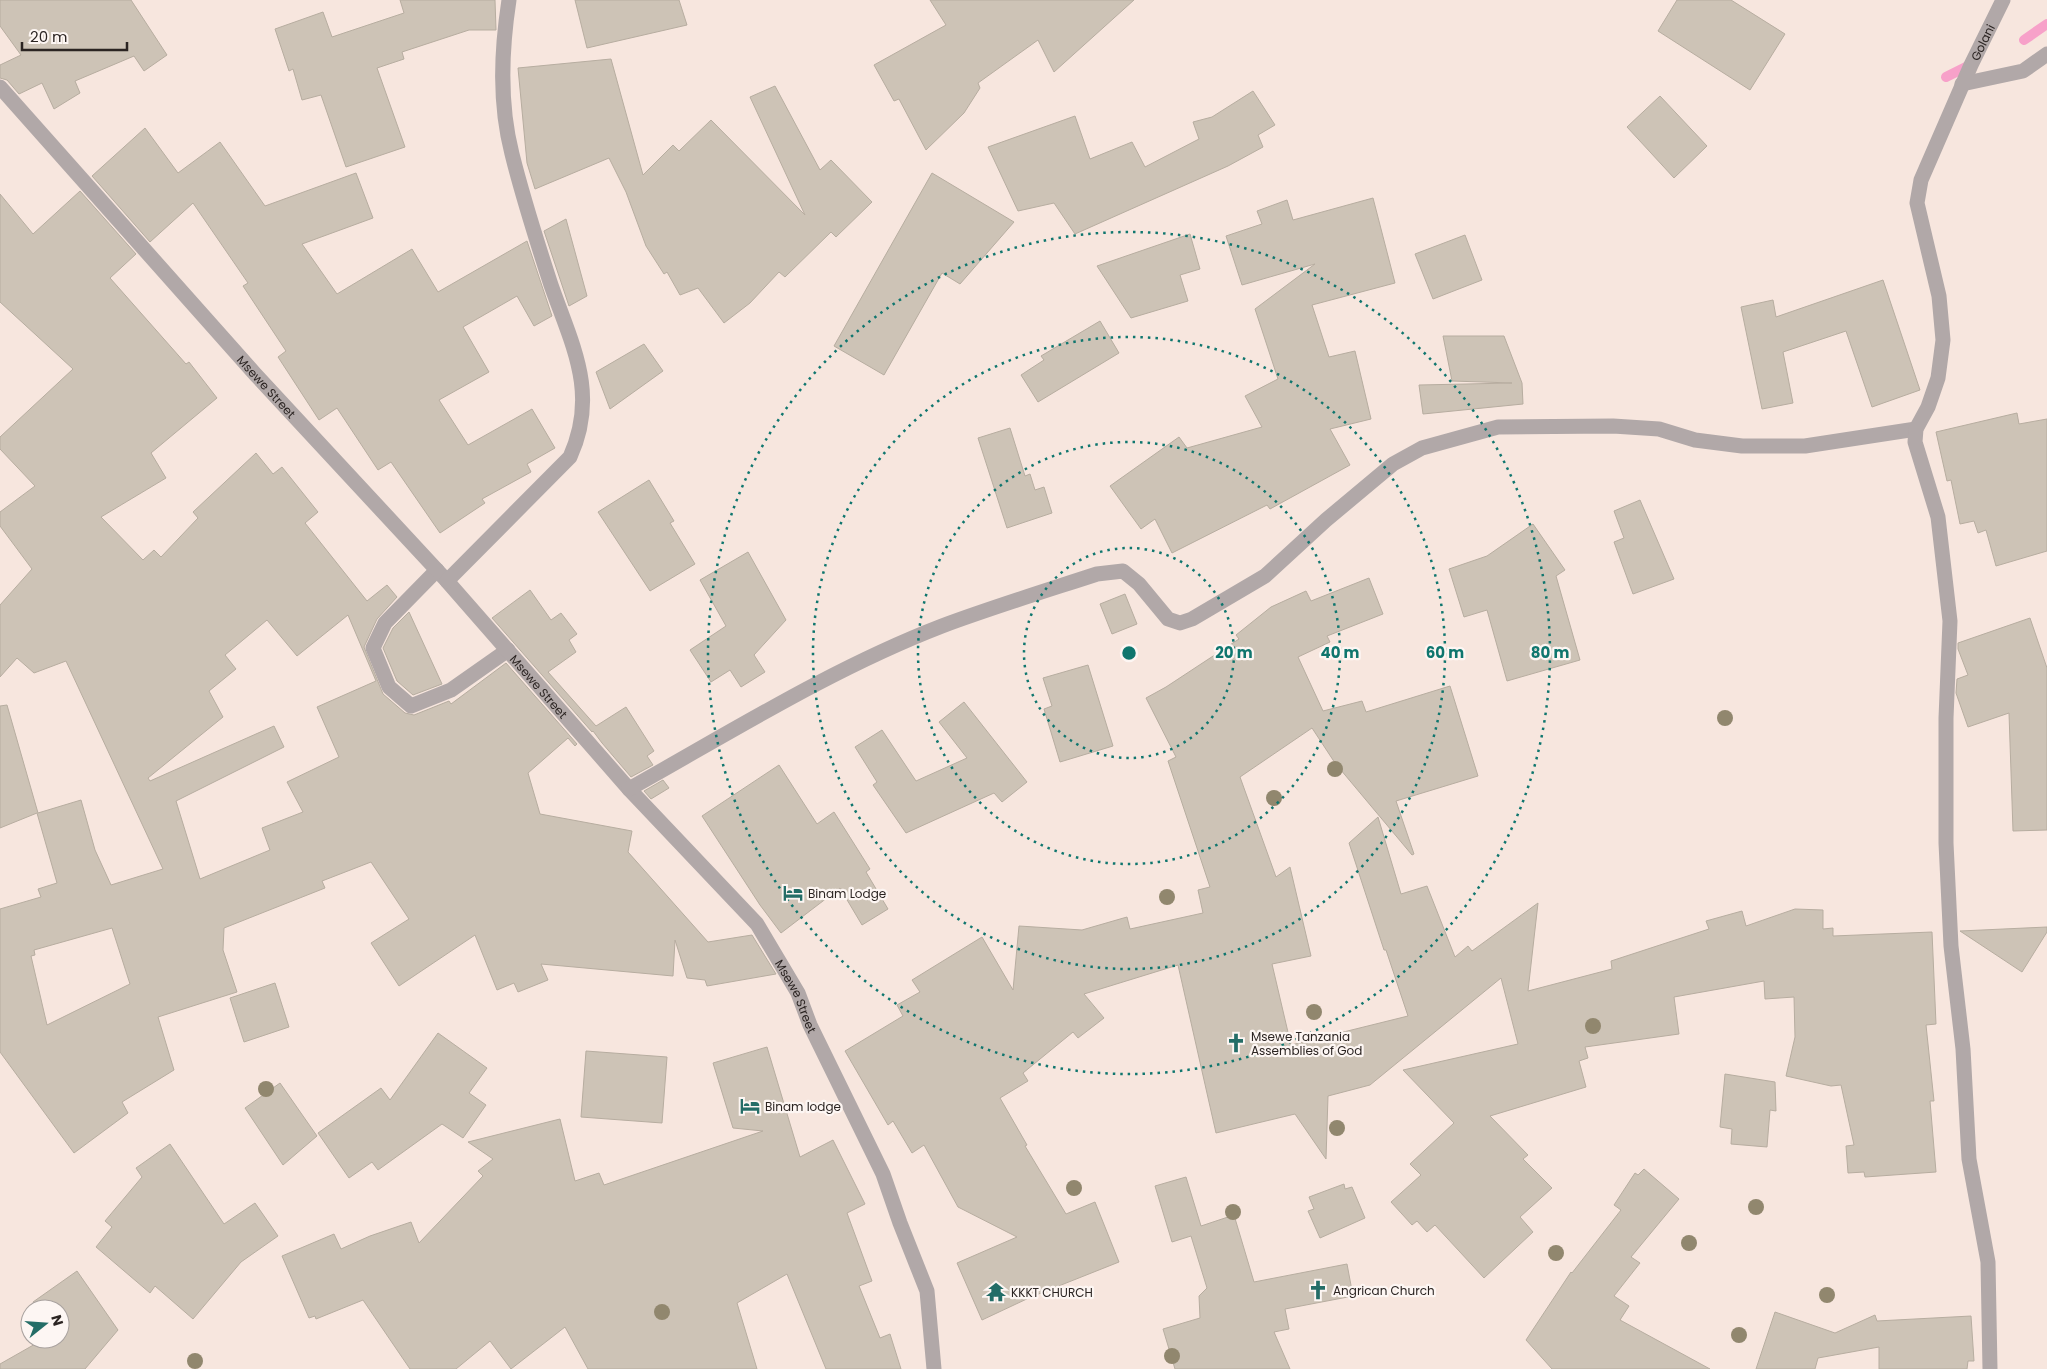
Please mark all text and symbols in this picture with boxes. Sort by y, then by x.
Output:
scale bar [22,20,128,52]
street label: Golani [1966,21,1998,63]
text: 20 m [30,26,68,47]
street label: Msewe Street [234,351,300,422]
text: 20 m [1215,642,1253,663]
text: 40 m [1320,642,1360,663]
text: 60 m [1426,642,1464,663]
text: 80 m [1531,642,1569,663]
centre of rings [1120,644,1138,662]
street label: Msewe Street [506,651,572,722]
hotel icon: Binam Lodge [782,882,804,904]
place label: Binam Lodge [808,885,886,902]
street label: Msewe Street [771,956,821,1036]
place label: Msewe Tanzania Assemblies of God [1251,1028,1362,1059]
church icon: Msewe Tanzania Assemblies of God [1225,1032,1247,1054]
hotel icon: Binam lodge [739,1095,761,1117]
place label: Binam lodge [765,1098,841,1115]
church icon: Angrican Church [1307,1279,1329,1301]
temple icon: KKKT CHURCH [985,1281,1007,1303]
place label: Angrican Church [1333,1282,1435,1299]
place label: KKKT CHURCH [1011,1284,1093,1301]
north arrow [20,1299,70,1349]
text: N [46,1312,69,1328]

